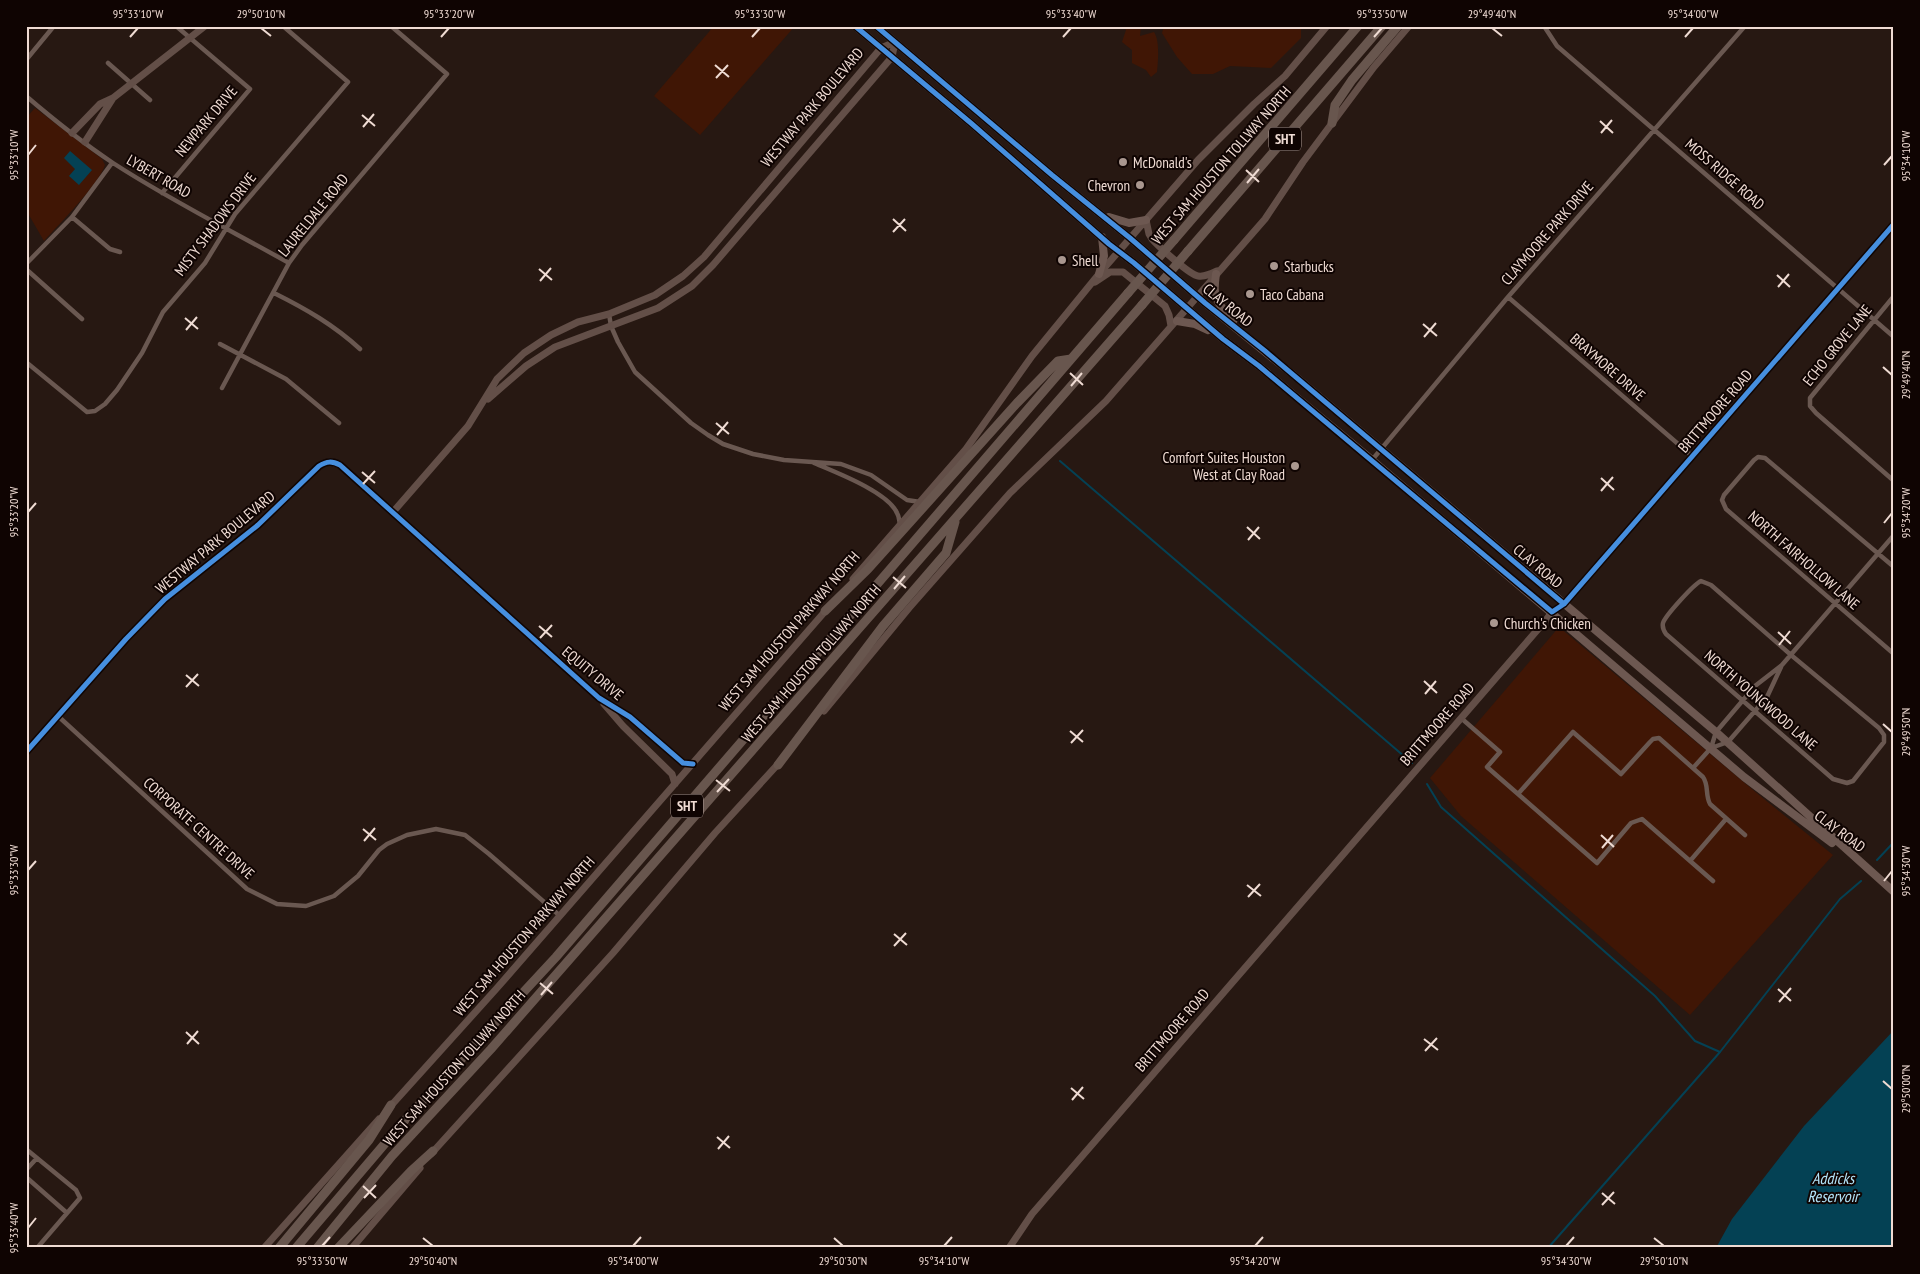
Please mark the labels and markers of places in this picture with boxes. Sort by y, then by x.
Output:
place label: McDonald's [1133,153,1192,172]
marker: McDonald's [1117,156,1129,168]
place label: Chevron [1088,176,1130,195]
marker: Chevron [1134,179,1146,191]
place label: Shell [1072,251,1099,270]
marker: Shell [1056,254,1068,266]
place label: Starbucks [1284,257,1334,276]
marker: Starbucks [1268,260,1280,272]
place label: Taco Cabana [1260,285,1324,304]
marker: Taco Cabana [1244,288,1256,300]
place label: Comfort Suites Houston West at Clay Road [1163,448,1285,484]
marker: Comfort Suites Houston West at Clay Road [1289,460,1301,472]
place label: Church's Chicken [1504,614,1591,633]
marker: Church's Chicken [1488,617,1500,629]

